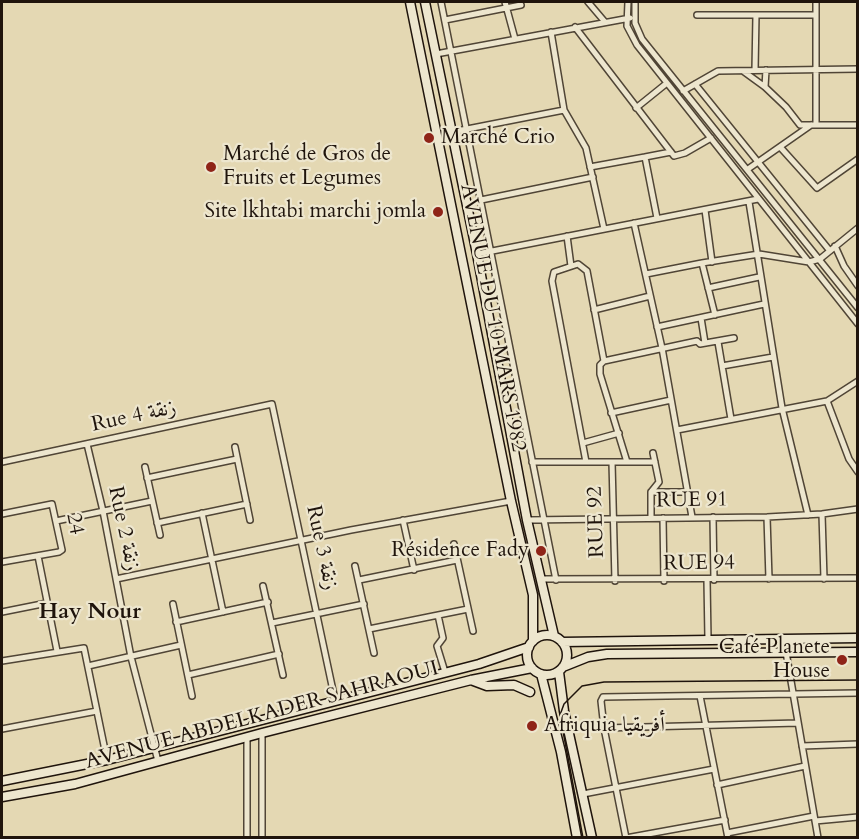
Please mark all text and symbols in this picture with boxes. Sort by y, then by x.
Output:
place label: Marché Crio [441,125,555,151]
marker: Marché Crio [422,131,436,145]
place label: Marché de Gros de Fruits et Legumes [223,142,391,192]
marker: Marché de Gros de Fruits et Legumes [204,160,218,174]
street label: AVENUE DU 10 MARS 1982 [454,182,530,454]
place label: Site lkhtabi marchi jomla [205,199,426,225]
marker: Site lkhtabi marchi jomla [431,205,445,219]
street label: Rue 4 زنقة [89,396,179,438]
street label: Rue 2 زنقة [102,484,144,574]
street label: RUE 92 [583,486,611,558]
street label: RUE 91 [656,488,728,514]
street label: Rue 3 زنقة [300,503,342,593]
street label: 24 [60,511,88,537]
place label: Résidence Fady [391,538,529,564]
marker: Résidence Fady [534,544,548,558]
street label: RUE 94 [663,551,735,577]
district label: Hay Nour [39,600,141,626]
place label: Café Planete House [719,635,830,685]
marker: Café Planete House [835,653,849,667]
street label: AVENUE ABDELKADER SAHRAOUI [83,657,441,775]
place label: Afriquia أفريقيا [544,713,665,739]
marker: Afriquia أفريقيا [525,719,539,733]

